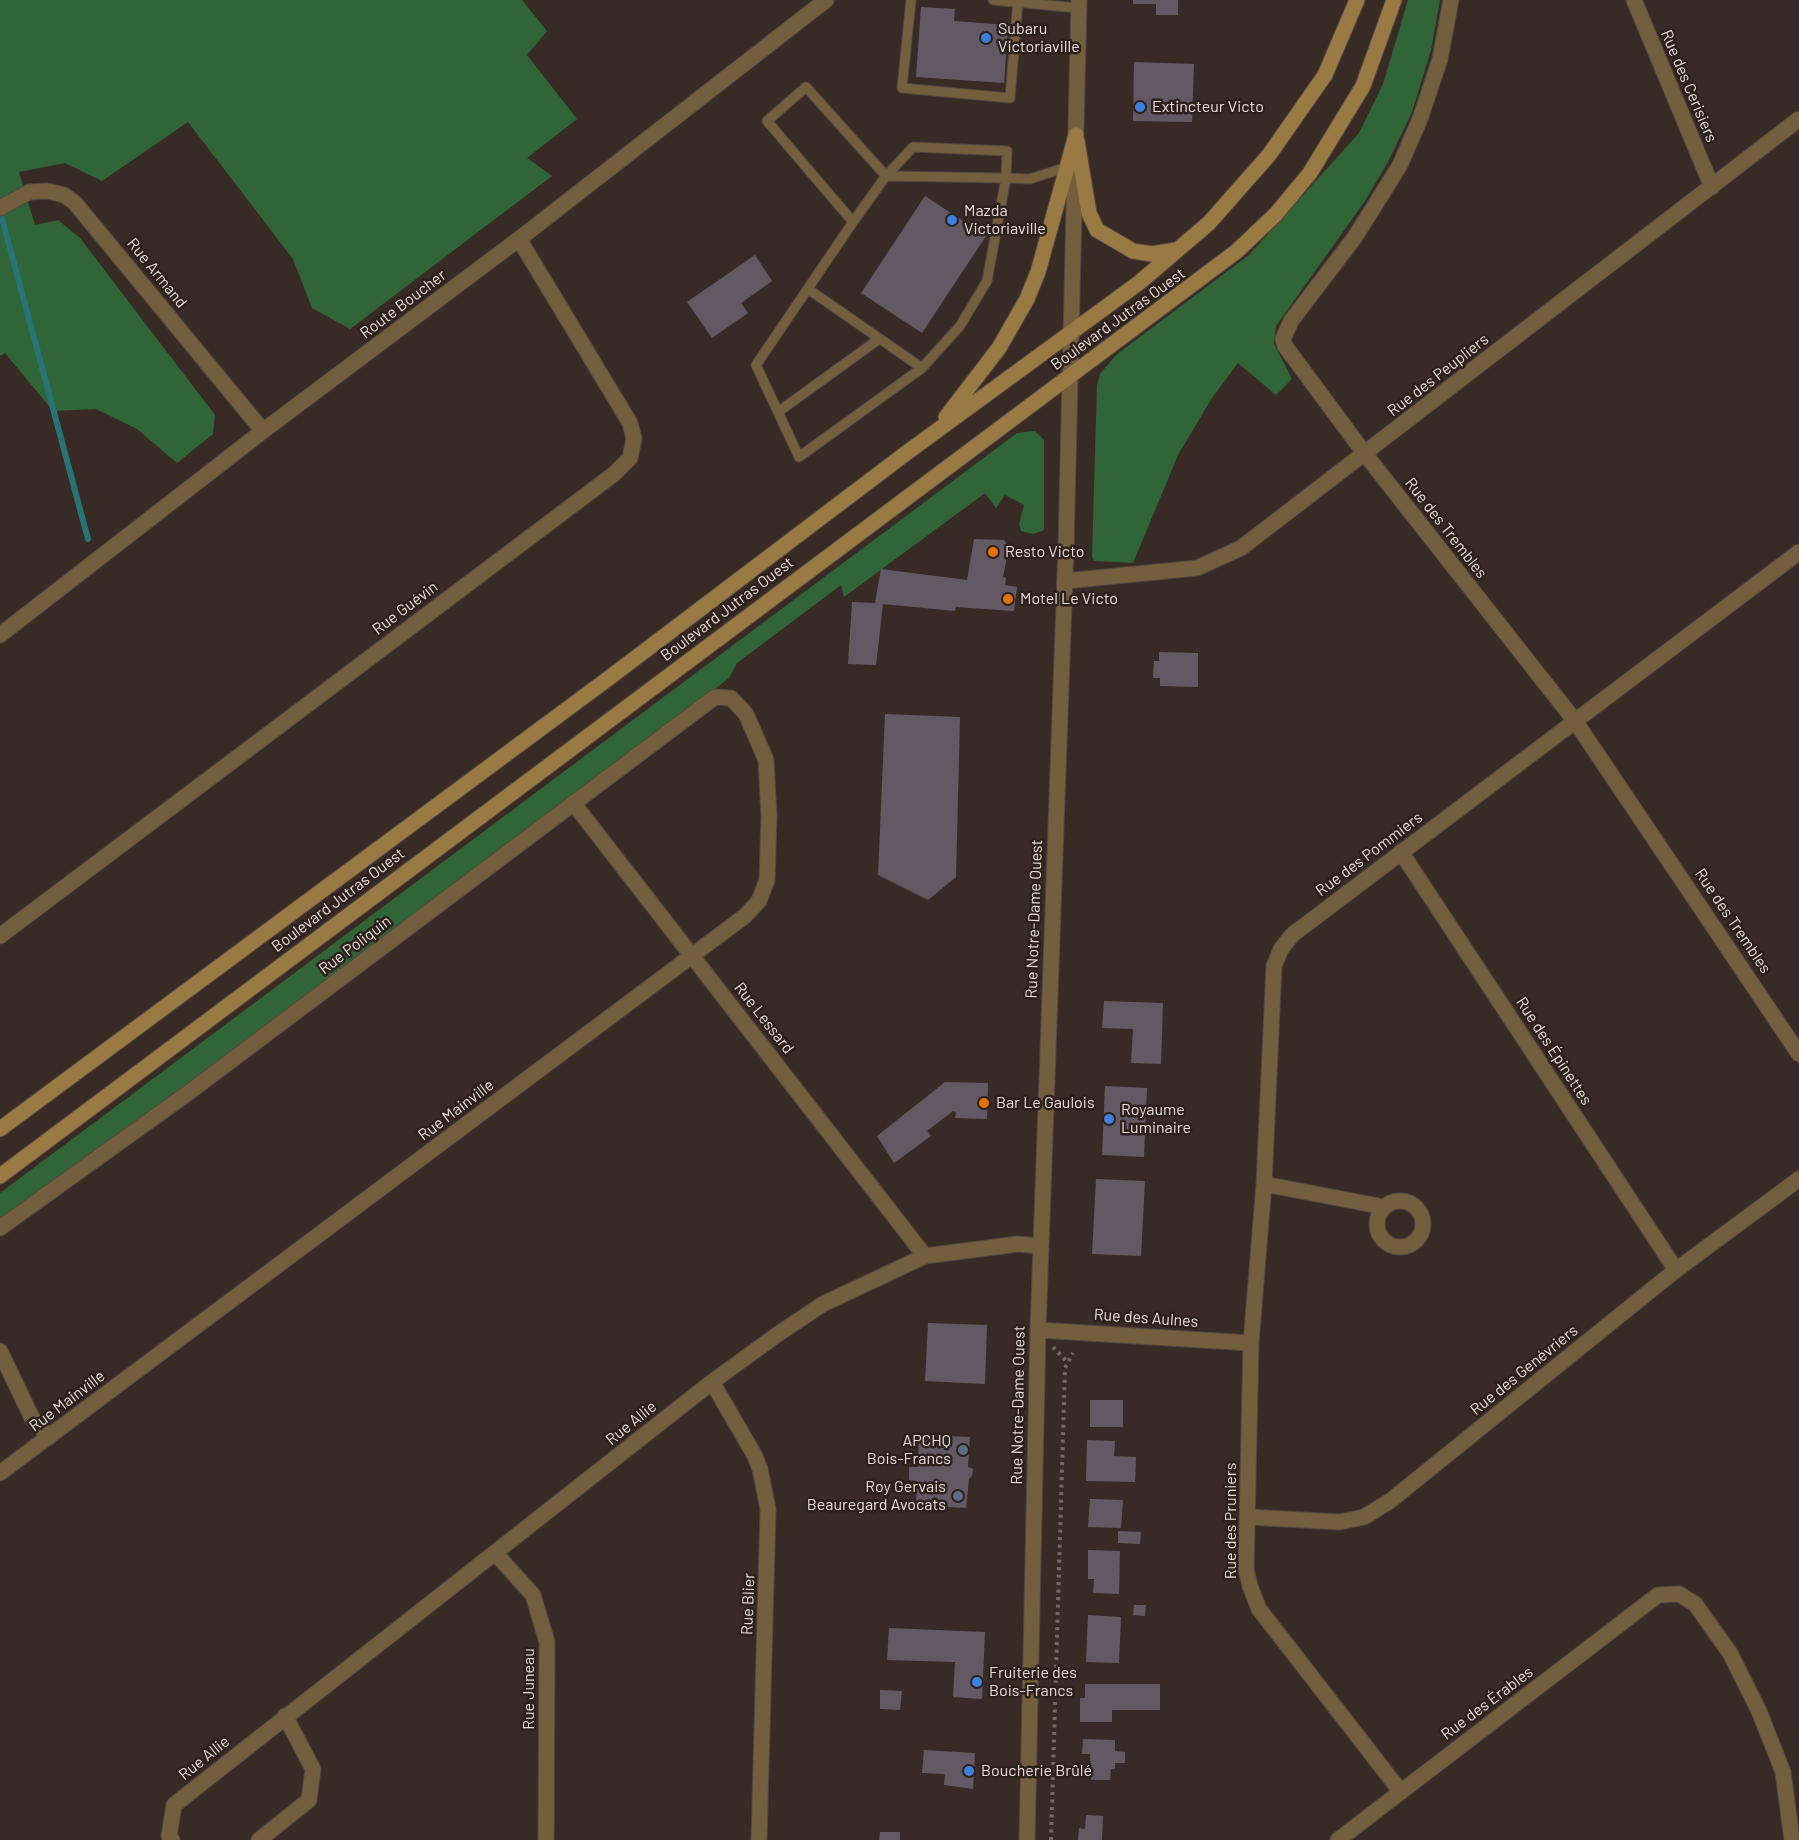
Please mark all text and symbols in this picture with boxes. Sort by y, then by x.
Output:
place label: Subaru Victoriaville [998,19,1080,57]
street label: Rue des Cerisiers [1657,27,1721,145]
marker: Subaru Victoriaville [979,31,993,45]
place label: Extincteur Victo [1152,97,1264,117]
marker: Extincteur Victo [1133,100,1147,114]
place label: Mazda Victoriaville [964,201,1046,239]
marker: Mazda Victoriaville [945,213,959,227]
street label: Rue Armand [123,234,191,312]
street label: Boulevard Jutras Ouest [1047,264,1189,374]
street label: Route Boucher [356,265,450,343]
street label: Rue des Peupliers [1384,330,1492,420]
street label: Rue des Trembles [1401,474,1491,582]
place label: Resto Victo [1005,542,1084,562]
marker: Resto Victo [986,545,1000,559]
street label: Boulevard Jutras Ouest [657,553,797,665]
street label: Rue Guévin [368,577,442,639]
place label: Motel Le Victo [1020,589,1118,609]
marker: Motel Le Victo [1001,592,1015,606]
street label: Rue des Pommiers [1312,808,1426,900]
street label: Rue Notre-Dame Ouest [1022,839,1046,999]
street label: Boulevard Jutras Ouest [268,844,408,956]
street label: Rue des Trembles [1691,865,1775,977]
street label: Rue Poliquin [315,911,395,979]
street label: Rue Lessard [730,978,798,1058]
street label: Rue des Épinettes [1512,993,1596,1109]
street label: Rue Mainville [414,1075,498,1145]
place label: Bar Le Gaulois [996,1093,1095,1113]
marker: Bar Le Gaulois [977,1096,991,1110]
place label: Royaume Luminaire [1121,1100,1191,1138]
marker: Royaume Luminaire [1102,1112,1116,1126]
street label: Rue des Aulnes [1093,1305,1199,1331]
street label: Rue des Genévriers [1466,1321,1582,1419]
street label: Rue Notre-Dame Ouest [1007,1325,1029,1485]
street label: Rue Mainville [25,1366,109,1436]
street label: Rue Allie [602,1397,660,1449]
place label: APCHQ Bois-Francs [867,1431,951,1469]
marker: APCHQ Bois-Francs [956,1443,970,1457]
street label: Rue des Pruniers [1221,1463,1241,1579]
place label: Roy Gervais Beauregard Avocats [807,1477,946,1515]
marker: Roy Gervais Beauregard Avocats [951,1489,965,1503]
street label: Rue Blier [737,1573,759,1635]
street label: Rue Juneau [519,1648,539,1730]
street label: Rue des Érables [1437,1662,1537,1744]
place label: Fruiterie des Bois-Francs [989,1663,1077,1701]
marker: Fruiterie des Bois-Francs [970,1675,984,1689]
street label: Rue Allie [175,1732,233,1784]
place label: Boucherie Brûlé [981,1761,1092,1781]
marker: Boucherie Brûlé [962,1764,976,1778]

